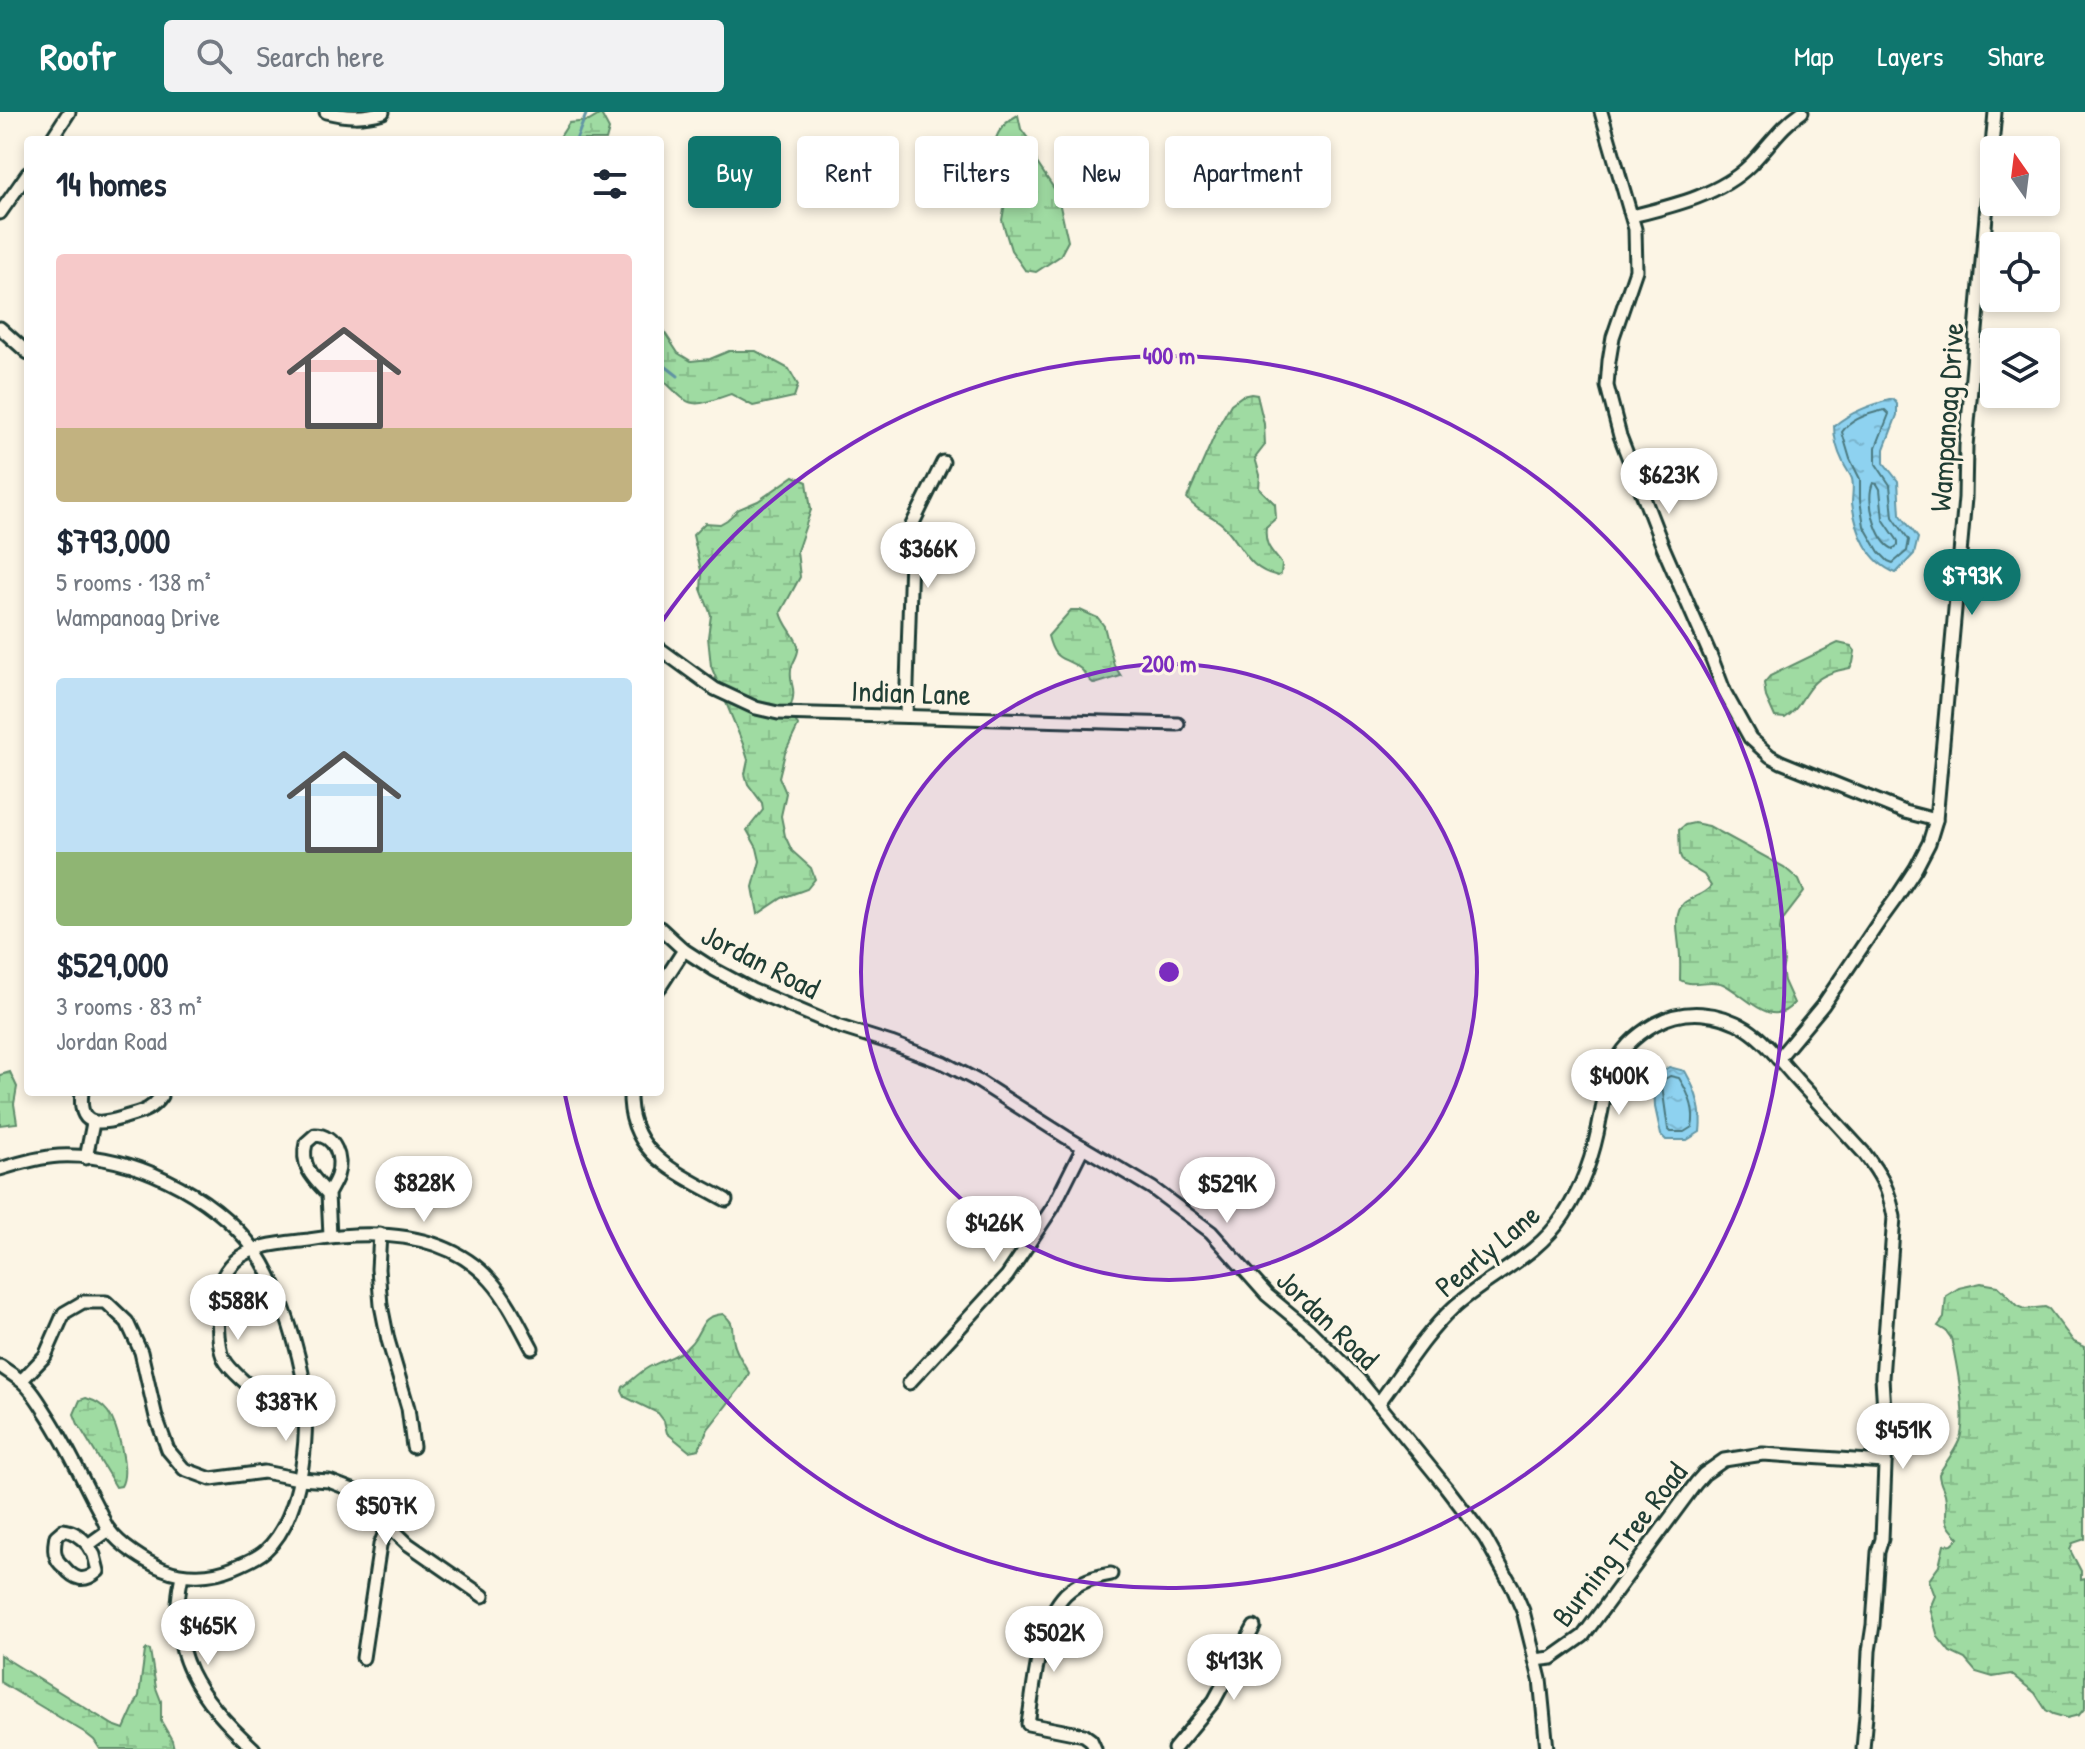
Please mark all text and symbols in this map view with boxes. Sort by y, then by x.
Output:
search box [164,20,724,92]
text: Roofr [40,30,116,82]
icon: search [192,34,236,78]
text: Search here [256,36,384,76]
text: Map [1794,37,1834,75]
text: Layers [1878,37,1943,75]
text: Share [1987,37,2045,75]
chip: Buy [688,136,781,208]
chip: Rent [797,136,899,208]
chip: Filters [915,136,1038,208]
chip: New [1054,136,1149,208]
chip: Apartment [1165,136,1331,208]
north arrow [1980,136,2060,216]
map controls [1980,136,2060,408]
text: 14 homes [56,161,167,207]
icon: filters [588,162,632,206]
button: locate [1980,232,2060,312]
icon: home [272,306,416,450]
street label: Wampanoag Drive [1919,321,1973,513]
button: layers [1980,328,2060,408]
text: 400 m [1143,339,1195,371]
pin: $623K [1613,448,1725,516]
text: $623K [1639,456,1699,491]
text: $793,000 [56,518,170,564]
pin: $366K [872,522,984,590]
text: $366K [898,530,958,565]
pin: $793K [1916,549,2028,617]
text: $793K [1942,557,2002,592]
text: 5 rooms · 138 m² [56,564,211,599]
text: Wampanoag Drive [56,599,220,634]
text: 200 m [1142,647,1196,679]
street label: Indian Lane [851,670,972,714]
icon: home [272,730,416,874]
street label: Jordan Road [695,914,827,1008]
text: $529,000 [56,942,169,988]
centre of rings [1155,958,1183,986]
text: 3 rooms · 83 m² [56,988,202,1023]
text: Jordan Road [56,1023,167,1058]
pin: $400K [1563,1049,1675,1117]
text: $400K [1589,1057,1649,1092]
pin: $828K [368,1156,480,1224]
pin: $529K [1171,1157,1283,1225]
text: $828K [393,1164,455,1199]
text: $529K [1197,1165,1257,1200]
street label: Pearly Lane [1426,1194,1548,1306]
pin: $426K [938,1196,1050,1264]
text: $426K [964,1204,1024,1239]
street label: Jordan Road [1268,1260,1388,1378]
pin: $588K [182,1274,294,1342]
text: $588K [208,1282,268,1317]
pin: $387K [230,1375,342,1443]
text: $387K [255,1383,317,1418]
pin: $451K [1847,1403,1959,1471]
text: $451K [1875,1411,1931,1446]
street label: Burning Tree Road [1542,1453,1696,1634]
pin: $507K [330,1479,442,1547]
text: $507K [355,1487,417,1522]
pin: $465K [152,1599,264,1667]
pin: $502K [998,1606,1110,1674]
text: $465K [179,1607,237,1642]
text: $502K [1023,1614,1085,1649]
pin: $413K [1178,1634,1290,1702]
text: $413K [1205,1642,1263,1677]

